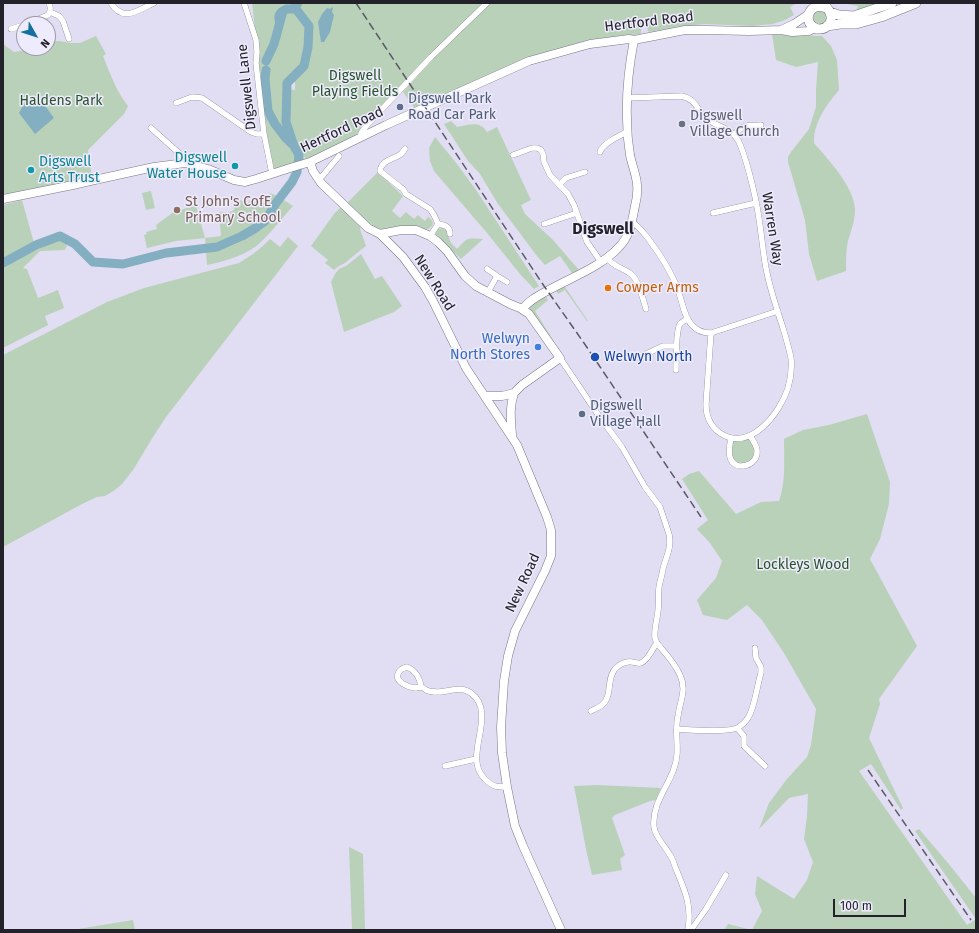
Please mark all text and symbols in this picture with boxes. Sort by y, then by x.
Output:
street label: Hertford Road [603,8,695,36]
north arrow [16,16,56,56]
text: N [38,36,52,50]
street label: Digswell Lane [234,43,260,131]
park label: Digswell Playing Fields [312,68,398,100]
place label: Digswell Park Road Car Park [408,91,496,124]
park label: Haldens Park [19,93,103,109]
marker: Digswell Park Road Car Park [395,102,405,112]
street label: Hertford Road [298,103,386,157]
place label: Digswell Village Church [690,108,780,140]
marker: Digswell Village Church [677,119,687,129]
place label: Digswell Water House [147,150,227,182]
place label: Digswell Arts Trust [39,154,100,186]
marker: Digswell Water House [230,161,240,171]
marker: Digswell Arts Trust [26,165,36,175]
street label: Warren Way [758,191,786,267]
place label: St John's CofE Primary School [185,194,281,226]
marker: St John's CofE Primary School [172,205,182,215]
district label: Digswell [572,220,634,240]
street label: New Road [410,252,458,314]
place label: Cowper Arms [616,280,699,296]
marker: Cowper Arms [603,283,613,293]
place label: Welwyn North Stores [450,331,530,364]
marker: Welwyn North Stores [533,342,543,352]
place label: Welwyn North [604,349,692,365]
marker: Welwyn North [589,351,601,363]
place label: Digswell Village Hall [590,398,661,430]
marker: Digswell Village Hall [577,409,587,419]
street label: New Road [502,551,544,615]
park label: Lockleys Wood [756,557,850,573]
scale bar [835,891,908,917]
text: 100 m [840,899,872,913]

